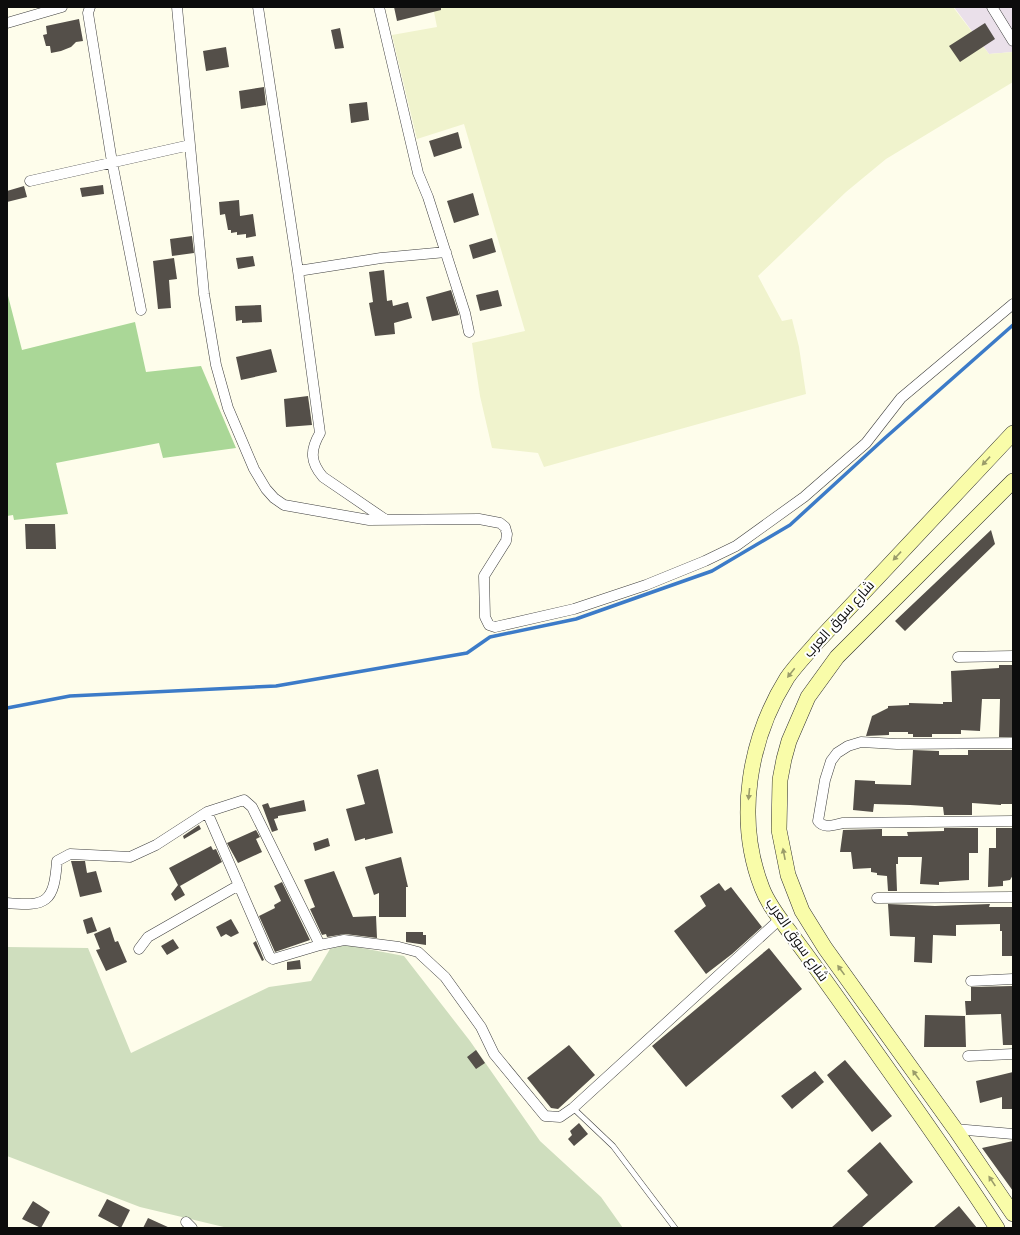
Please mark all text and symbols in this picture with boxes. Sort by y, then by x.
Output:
one-way arrow [981,456,991,466]
one-way arrow [892,551,902,561]
street label: شارع سوق العرب [801,578,878,661]
one-way arrow [787,667,796,678]
one-way arrow [746,788,752,800]
one-way arrow [780,848,786,860]
street label: شارع سوق العرب [762,896,831,985]
one-way arrow [836,964,845,975]
one-way arrow [912,1070,921,1081]
one-way arrow [988,1176,996,1186]

